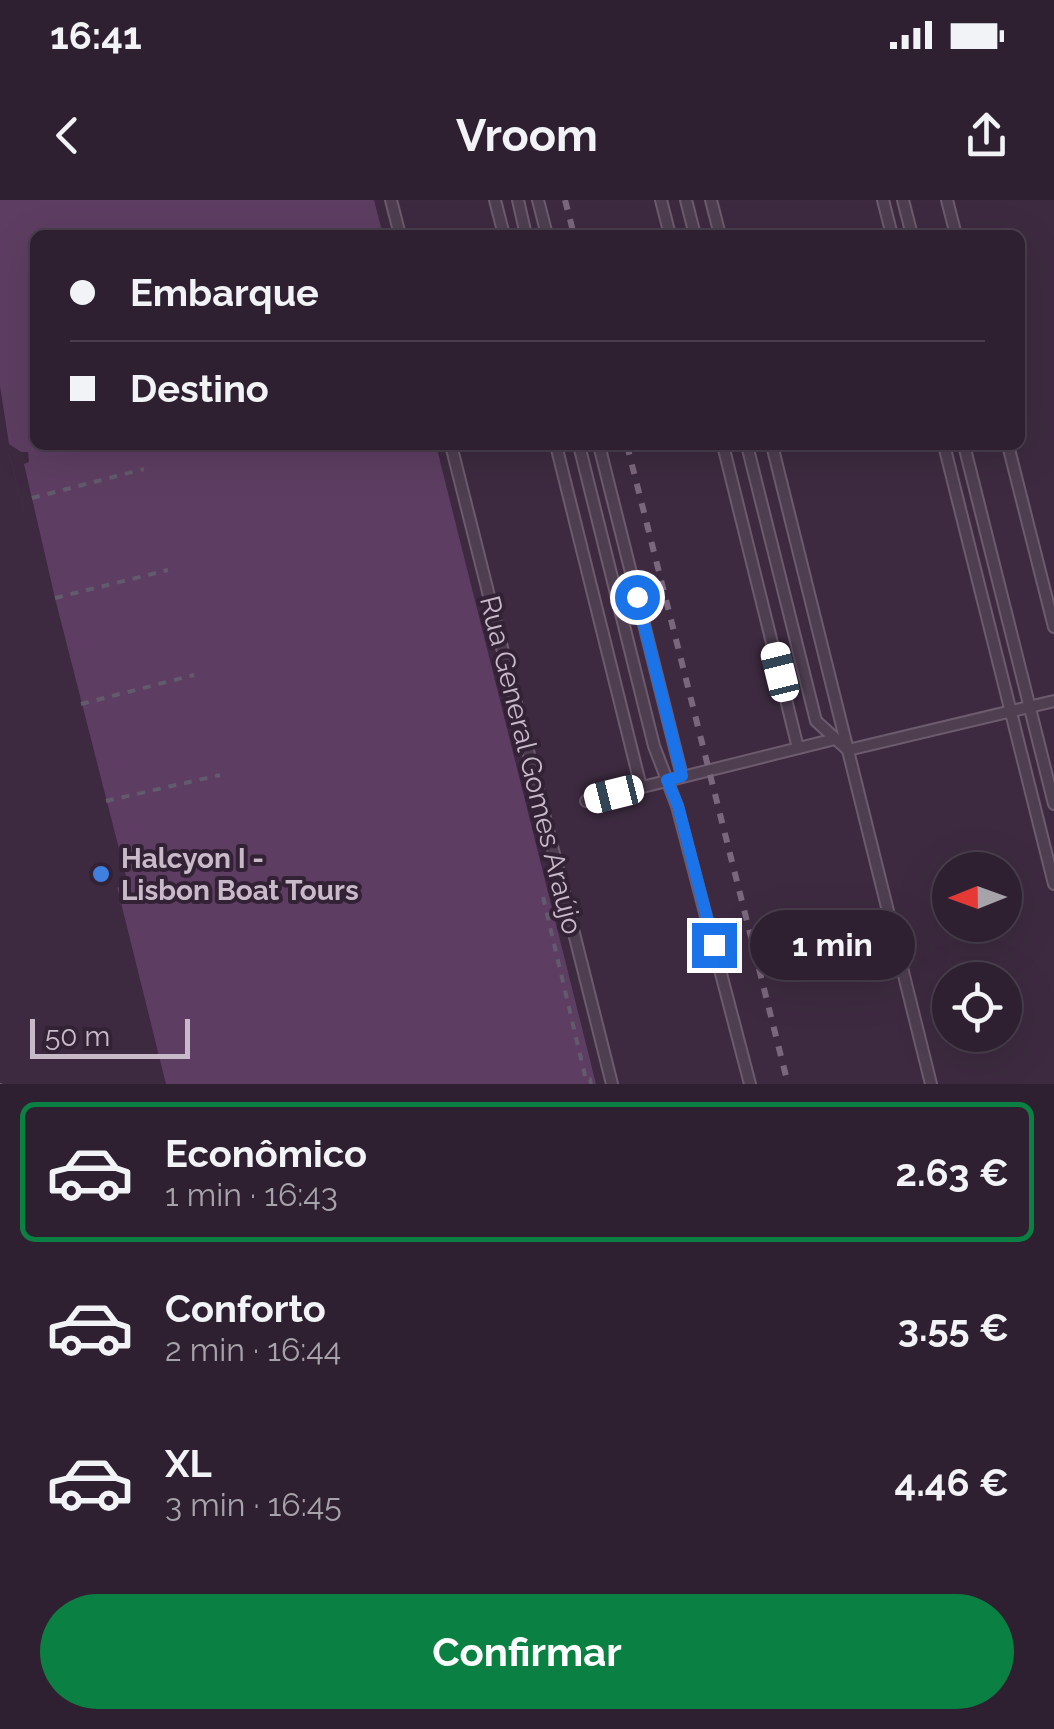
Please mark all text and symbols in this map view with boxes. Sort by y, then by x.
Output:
text: 16:41 [50,13,142,58]
icon: back [40,108,95,163]
icon: share [959,108,1014,163]
text: Vroom [456,109,598,162]
text: Embarque [130,270,319,315]
text: Destino [130,366,269,411]
route start [615,575,660,620]
street label: Rua General Gomes Araújo [473,592,589,938]
car [758,639,802,705]
car [581,772,647,816]
place label: Halcyon I - Lisbon Boat Tours [121,842,359,907]
north arrow [932,852,1022,942]
map controls [932,852,1022,1052]
marker: Halcyon I - Lisbon Boat Tours [90,863,112,885]
callout: 1 min [749,910,914,980]
route end [692,923,737,968]
text: 1 min [792,926,873,963]
button: locate [932,962,1022,1052]
scale bar [30,1014,190,1058]
text: 50 m [45,1020,110,1053]
icon: car [45,1127,135,1217]
text: Econômico [165,1131,367,1176]
text: 2.63 € [896,1150,1009,1195]
text: 1 min · 16:43 [165,1176,338,1213]
icon: car [45,1282,135,1372]
text: Conforto [165,1286,326,1331]
text: 3.55 € [898,1305,1009,1350]
text: 2 min · 16:44 [165,1331,341,1368]
icon: car [45,1437,135,1527]
text: XL [165,1441,212,1486]
text: 4.46 € [895,1460,1009,1505]
text: 3 min · 16:45 [165,1486,342,1523]
button: Confirmar [40,1594,1014,1709]

